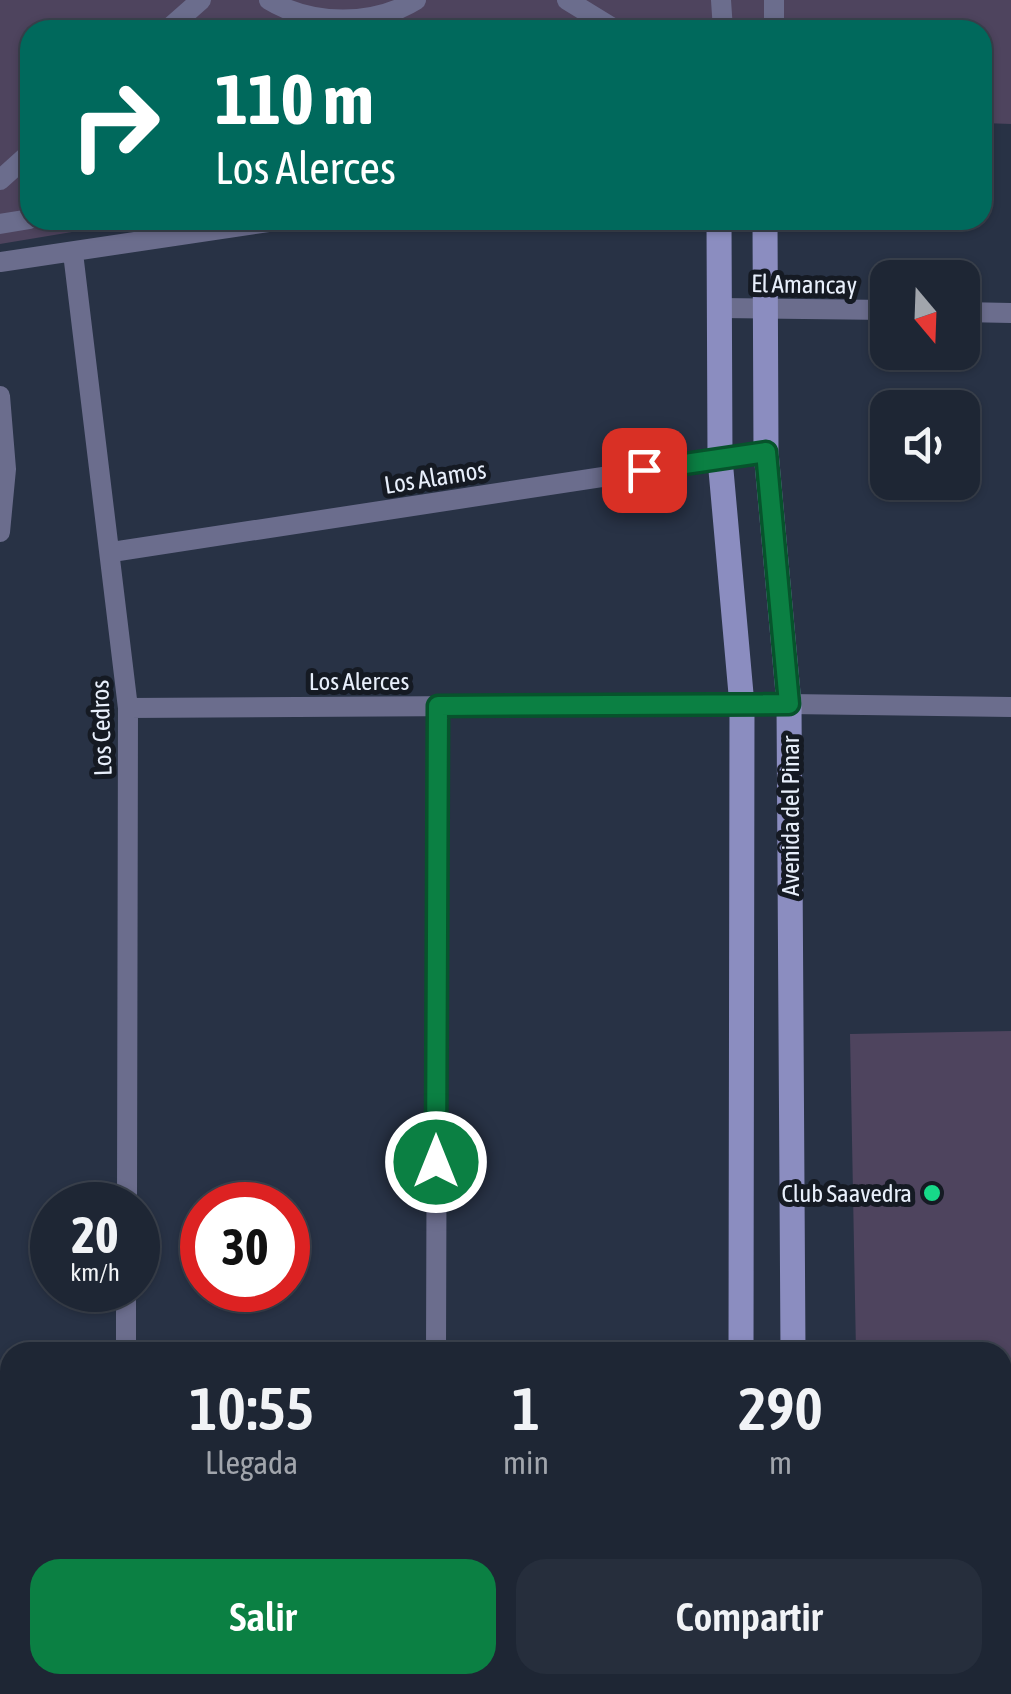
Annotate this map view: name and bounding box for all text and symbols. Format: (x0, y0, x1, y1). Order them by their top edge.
text: 110 m (215, 59, 374, 139)
icon: right (50, 60, 180, 190)
text: Los Alerces (215, 142, 396, 194)
north arrow (870, 260, 980, 370)
map controls (870, 260, 980, 500)
street label: El Amancay (751, 269, 857, 299)
button: sound (870, 390, 980, 500)
pin (602, 428, 687, 513)
icon: arrive (617, 443, 672, 498)
street label: Los Alamos (382, 455, 488, 499)
street label: Los Alerces (309, 667, 409, 695)
street label: Los Cedros (85, 679, 117, 776)
street label: Avenida del Pinar (776, 735, 804, 896)
position arrow (384, 1110, 488, 1214)
place label: Club Saavedra (781, 1179, 912, 1207)
speed limit sign: 30 (180, 1182, 310, 1312)
marker: Club Saavedra (921, 1182, 943, 1204)
text: 20 (71, 1206, 118, 1264)
text: km/h (70, 1258, 120, 1286)
text: 10:55 (189, 1374, 314, 1443)
text: 1 (512, 1374, 540, 1443)
text: 290 (738, 1374, 823, 1443)
text: Llegada (205, 1444, 298, 1481)
text: min (503, 1444, 549, 1481)
text: m (769, 1444, 792, 1481)
button: Salir (30, 1559, 496, 1674)
button: Compartir (516, 1559, 982, 1674)

